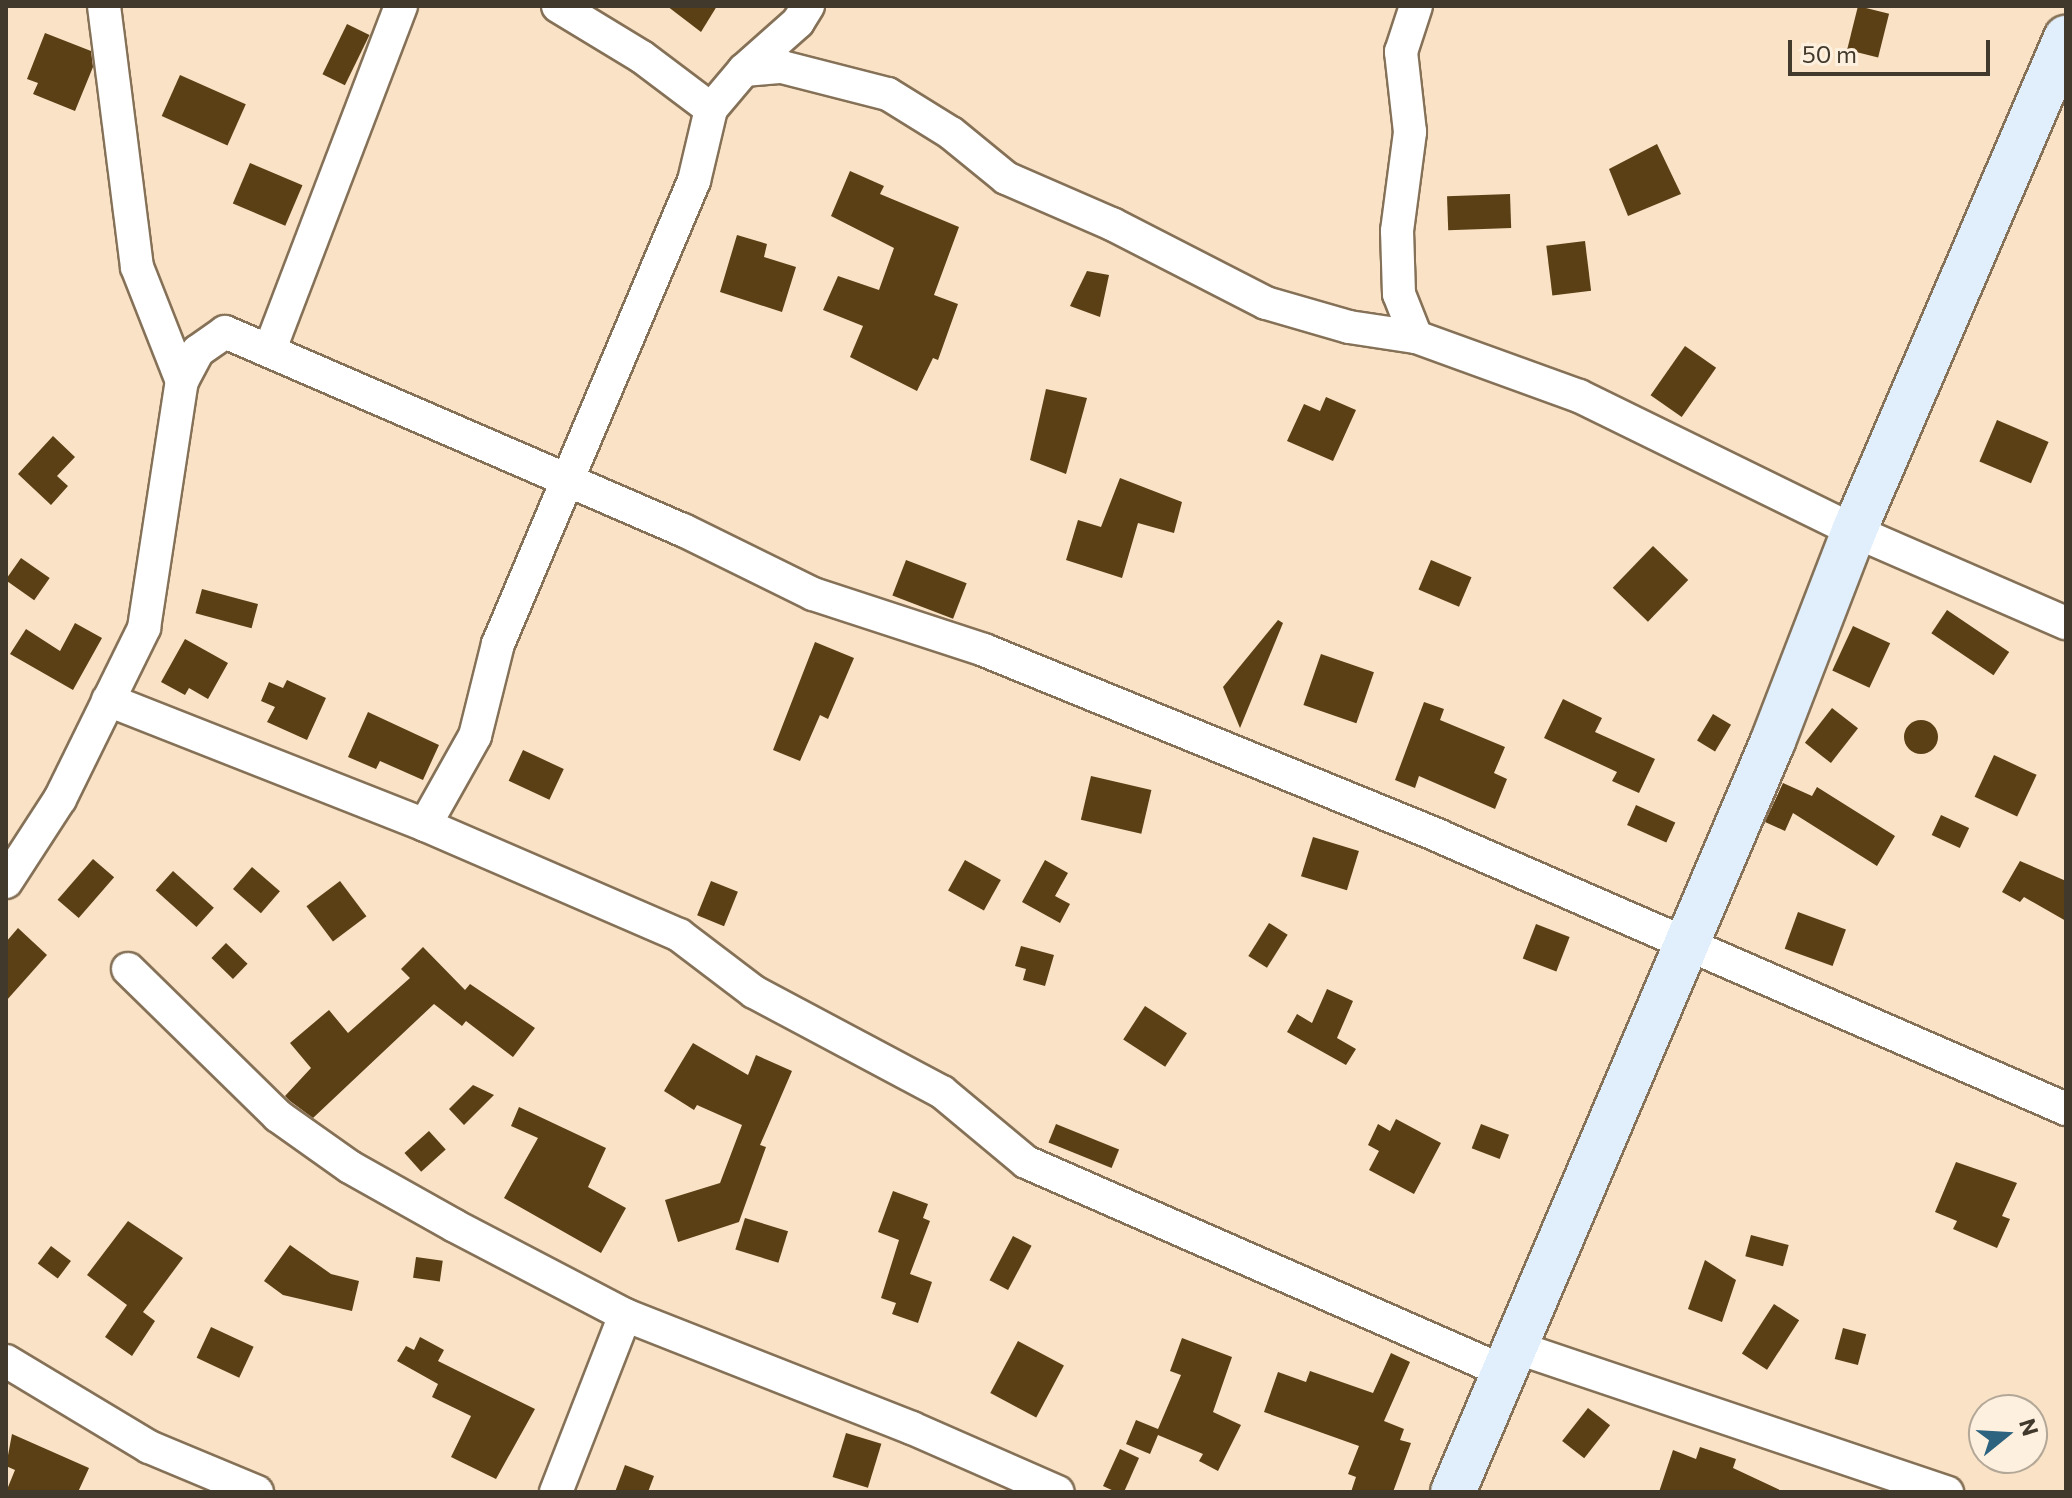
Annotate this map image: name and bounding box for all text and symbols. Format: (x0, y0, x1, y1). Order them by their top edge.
scale bar (1792, 24, 1994, 74)
text: 50 m (1802, 39, 1857, 68)
north arrow (1968, 1394, 2048, 1474)
text: N (2014, 1415, 2045, 1439)

